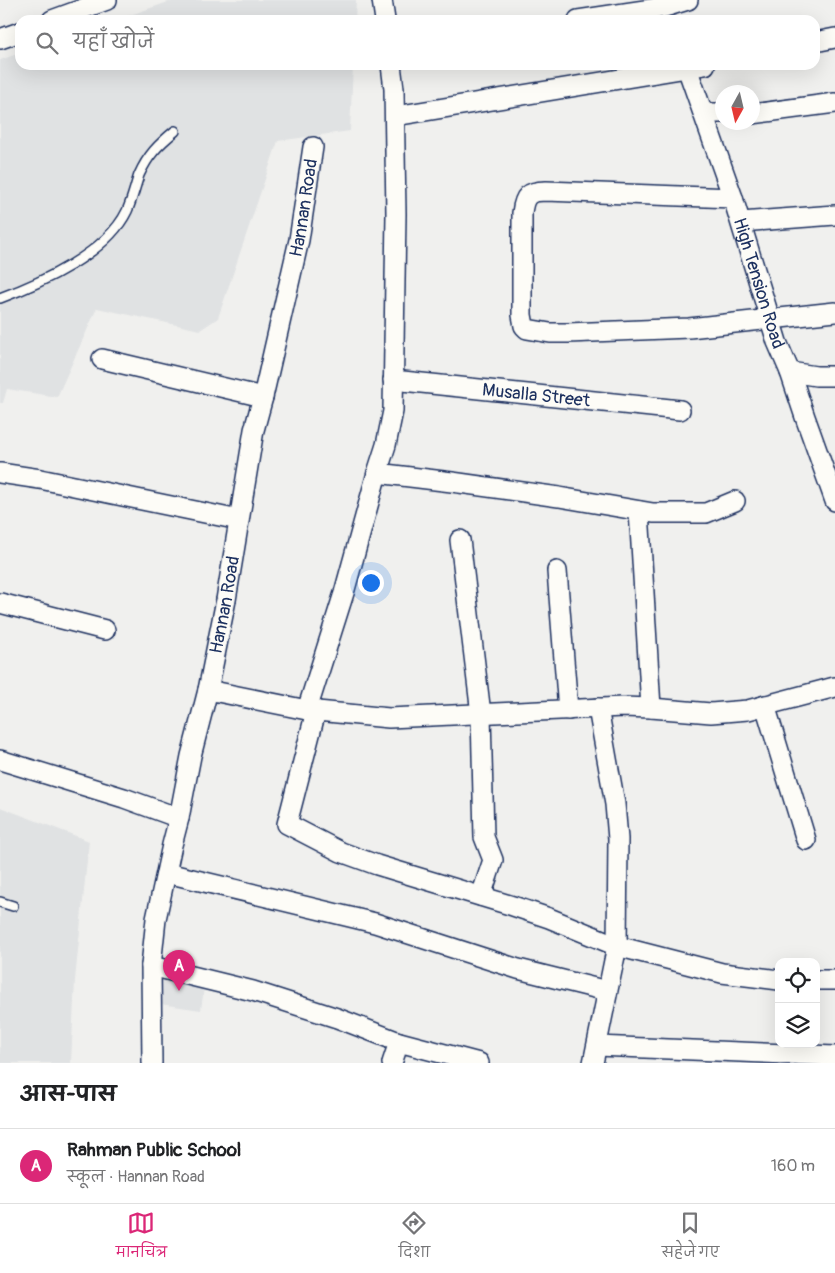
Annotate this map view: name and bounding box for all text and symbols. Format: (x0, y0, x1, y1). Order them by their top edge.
search box (15, 15, 820, 70)
icon: search (33, 29, 61, 57)
text: यहाँ खोजें (73, 30, 154, 54)
north arrow (715, 85, 760, 130)
street label: Hannan Road (284, 157, 323, 259)
street label: High Tension Road (728, 215, 790, 352)
street label: Musalla Street (481, 378, 592, 412)
street label: Hannan Road (204, 554, 245, 656)
your location (358, 570, 384, 596)
pin: A (163, 950, 195, 991)
map controls (775, 958, 820, 1048)
button: locate (775, 958, 820, 1003)
button: layers (775, 1003, 820, 1048)
text: आस-पास (20, 1081, 116, 1108)
text: Rahman Public School (67, 1138, 241, 1162)
text: A (31, 1156, 41, 1176)
text: 160 m (771, 1156, 815, 1176)
text: स्कूल · Hannan Road (67, 1167, 205, 1187)
tab: मानचित्र (116, 1209, 167, 1268)
tab: दिशा (398, 1209, 430, 1268)
tab: सहेजे गए (662, 1209, 719, 1268)

